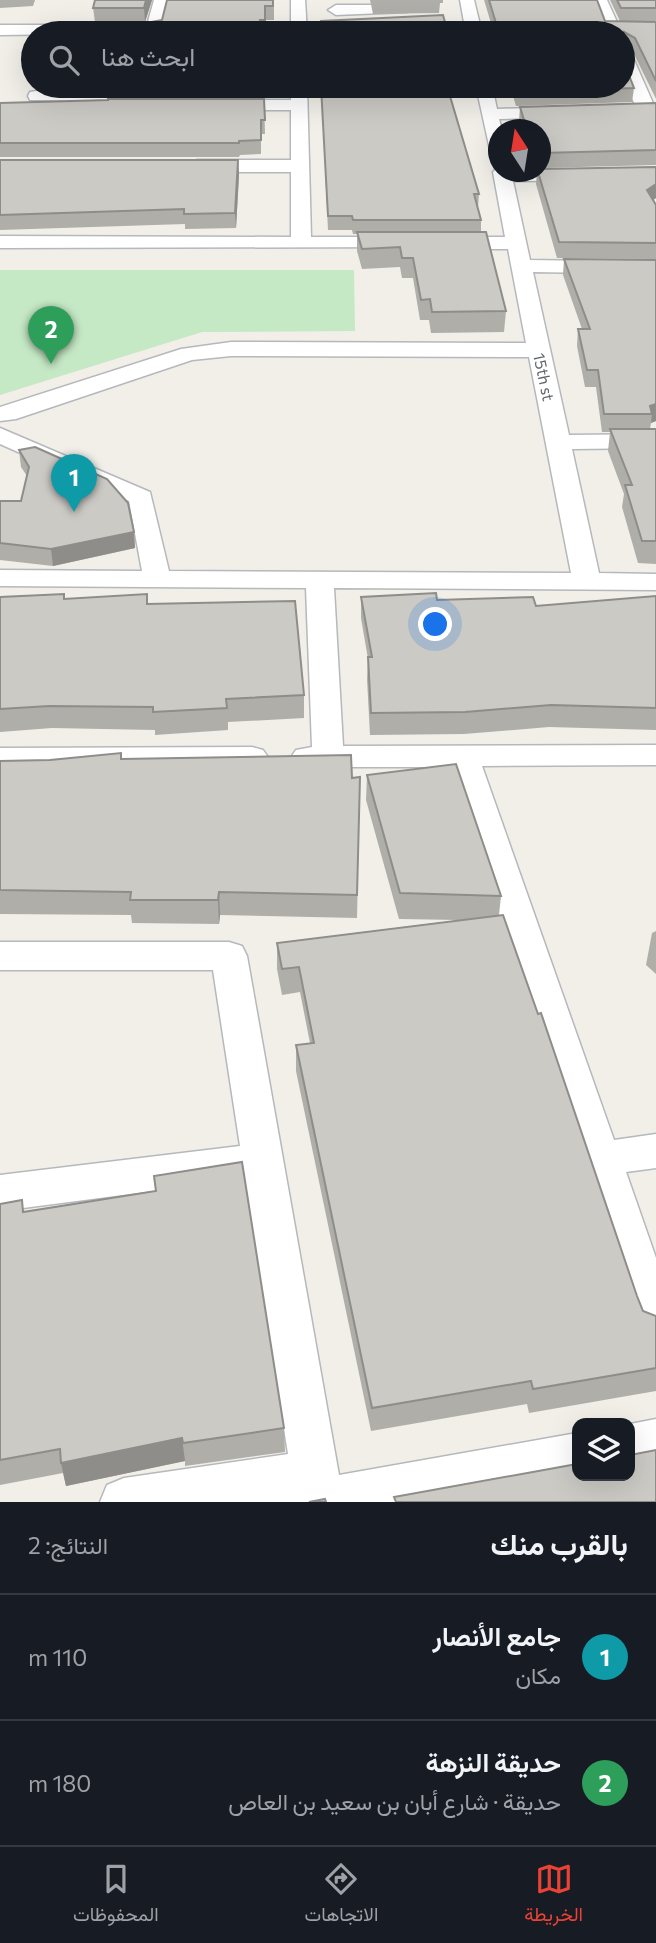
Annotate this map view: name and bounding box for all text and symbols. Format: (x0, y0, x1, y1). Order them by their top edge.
search box (21, 21, 635, 98)
text: ابحث هنا (101, 40, 195, 71)
icon: search (45, 41, 83, 79)
north arrow (488, 119, 551, 182)
pin: 2 (28, 306, 74, 364)
street label: 15th st (530, 351, 559, 403)
pin: 1 (51, 454, 97, 512)
your location (418, 607, 452, 641)
map controls (572, 1418, 635, 1481)
button: layers (572, 1418, 635, 1481)
text: بالقرب منك (491, 1524, 628, 1561)
text: النتائج: 2 (28, 1531, 108, 1559)
text: جامع الأنصار (433, 1620, 561, 1651)
text: 110 m (28, 1643, 87, 1671)
text: 1 (600, 1643, 610, 1671)
text: مكان (515, 1661, 561, 1689)
text: حديقة النزهة (425, 1746, 561, 1777)
text: 180 m (28, 1769, 91, 1797)
text: 2 (598, 1769, 612, 1797)
text: حديقة · شارع أبان بن سعيد بن العاص (228, 1787, 561, 1815)
tab: المحفوظات (73, 1860, 159, 1931)
tab: الاتجاهات (305, 1860, 378, 1931)
tab: الخريطة (524, 1860, 583, 1931)

